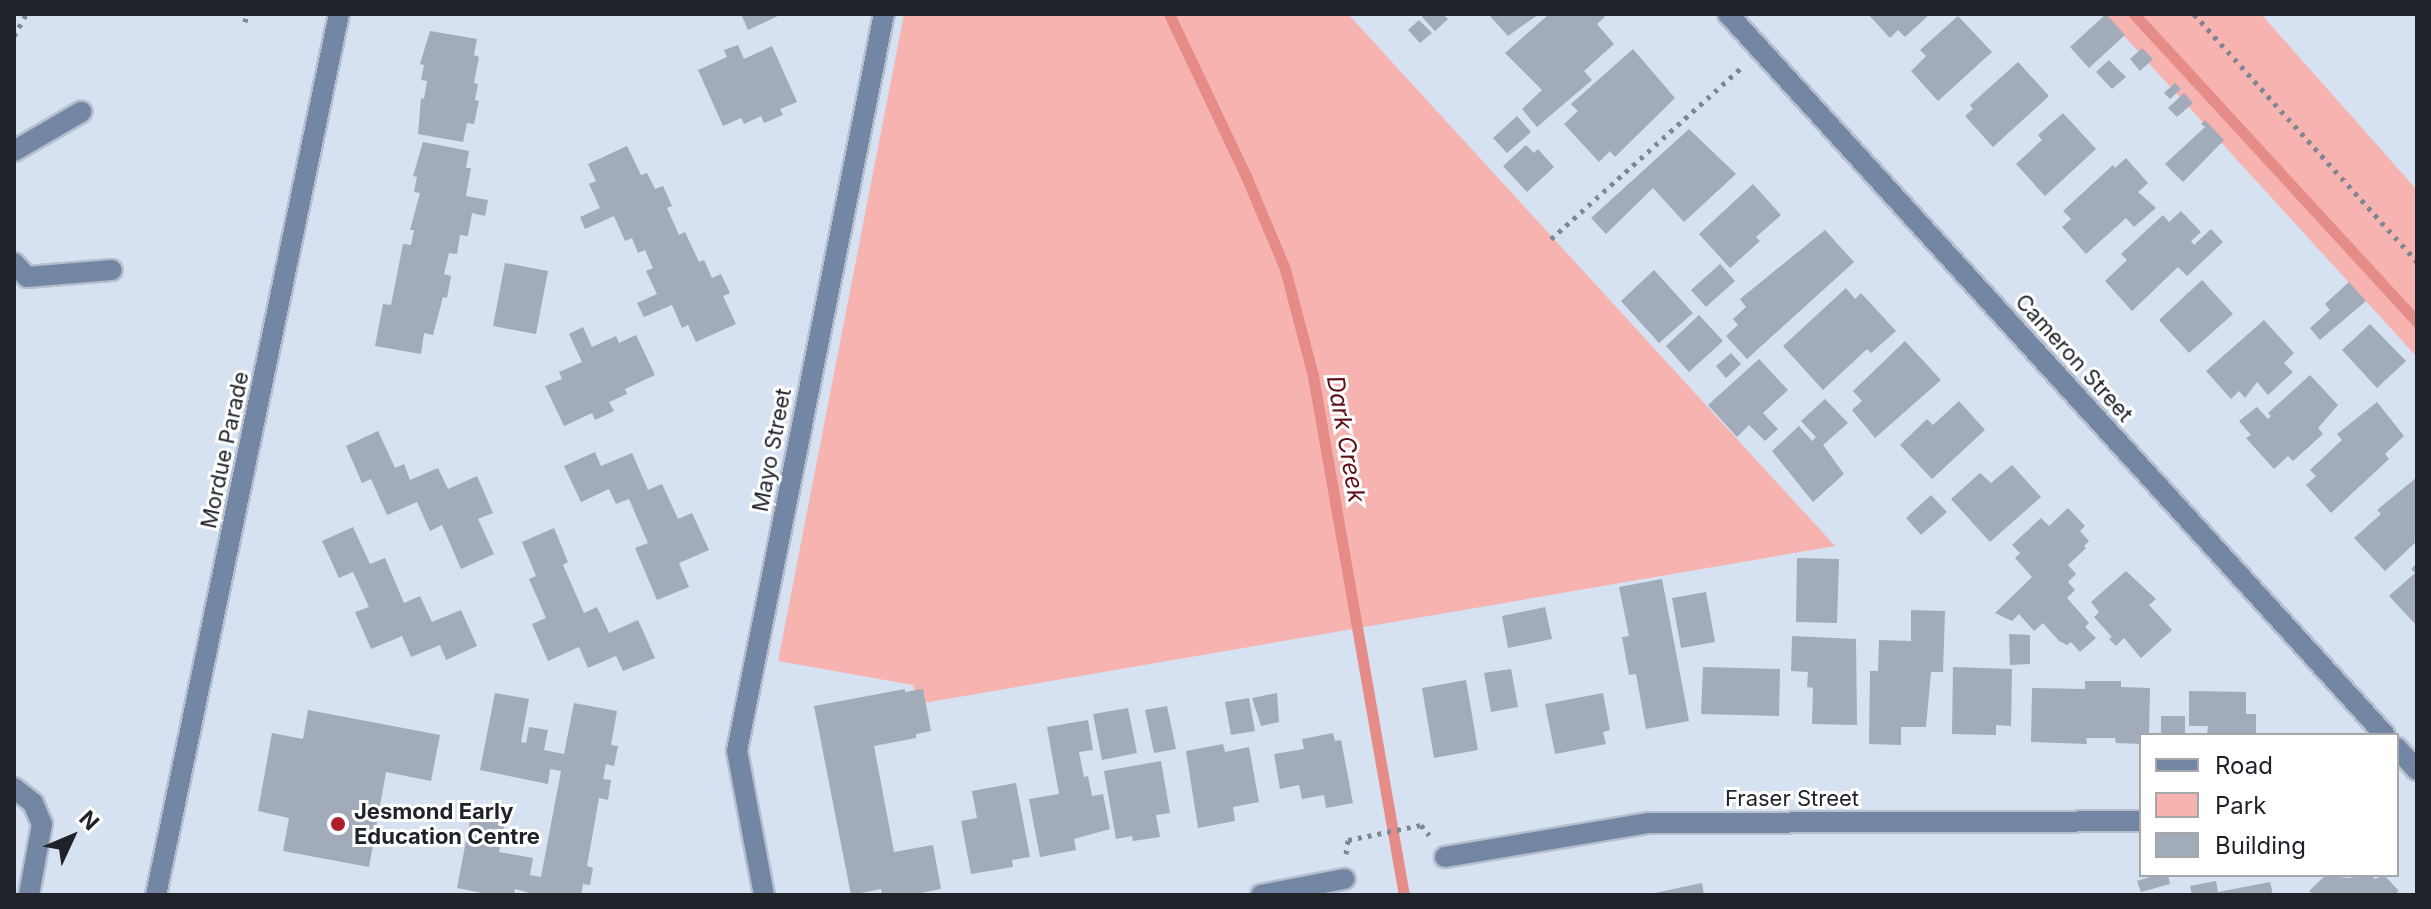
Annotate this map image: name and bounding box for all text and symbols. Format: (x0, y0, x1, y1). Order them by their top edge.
street label: Cameron Street (2010, 289, 2138, 427)
street label: Mordue Parade (195, 369, 255, 531)
water label: Dark Creek (1321, 373, 1371, 505)
street label: Mayo Street (747, 386, 797, 514)
legend (2139, 733, 2399, 877)
text: Road (2215, 751, 2273, 780)
street label: Fraser Street (1725, 786, 1859, 812)
text: Park (2215, 791, 2266, 820)
north arrow (32, 797, 112, 877)
place label: Jesmond Early Education Centre (354, 798, 540, 850)
text: N (74, 805, 104, 835)
marker: Jesmond Early Education Centre (329, 815, 347, 833)
text: Building (2215, 831, 2306, 860)

